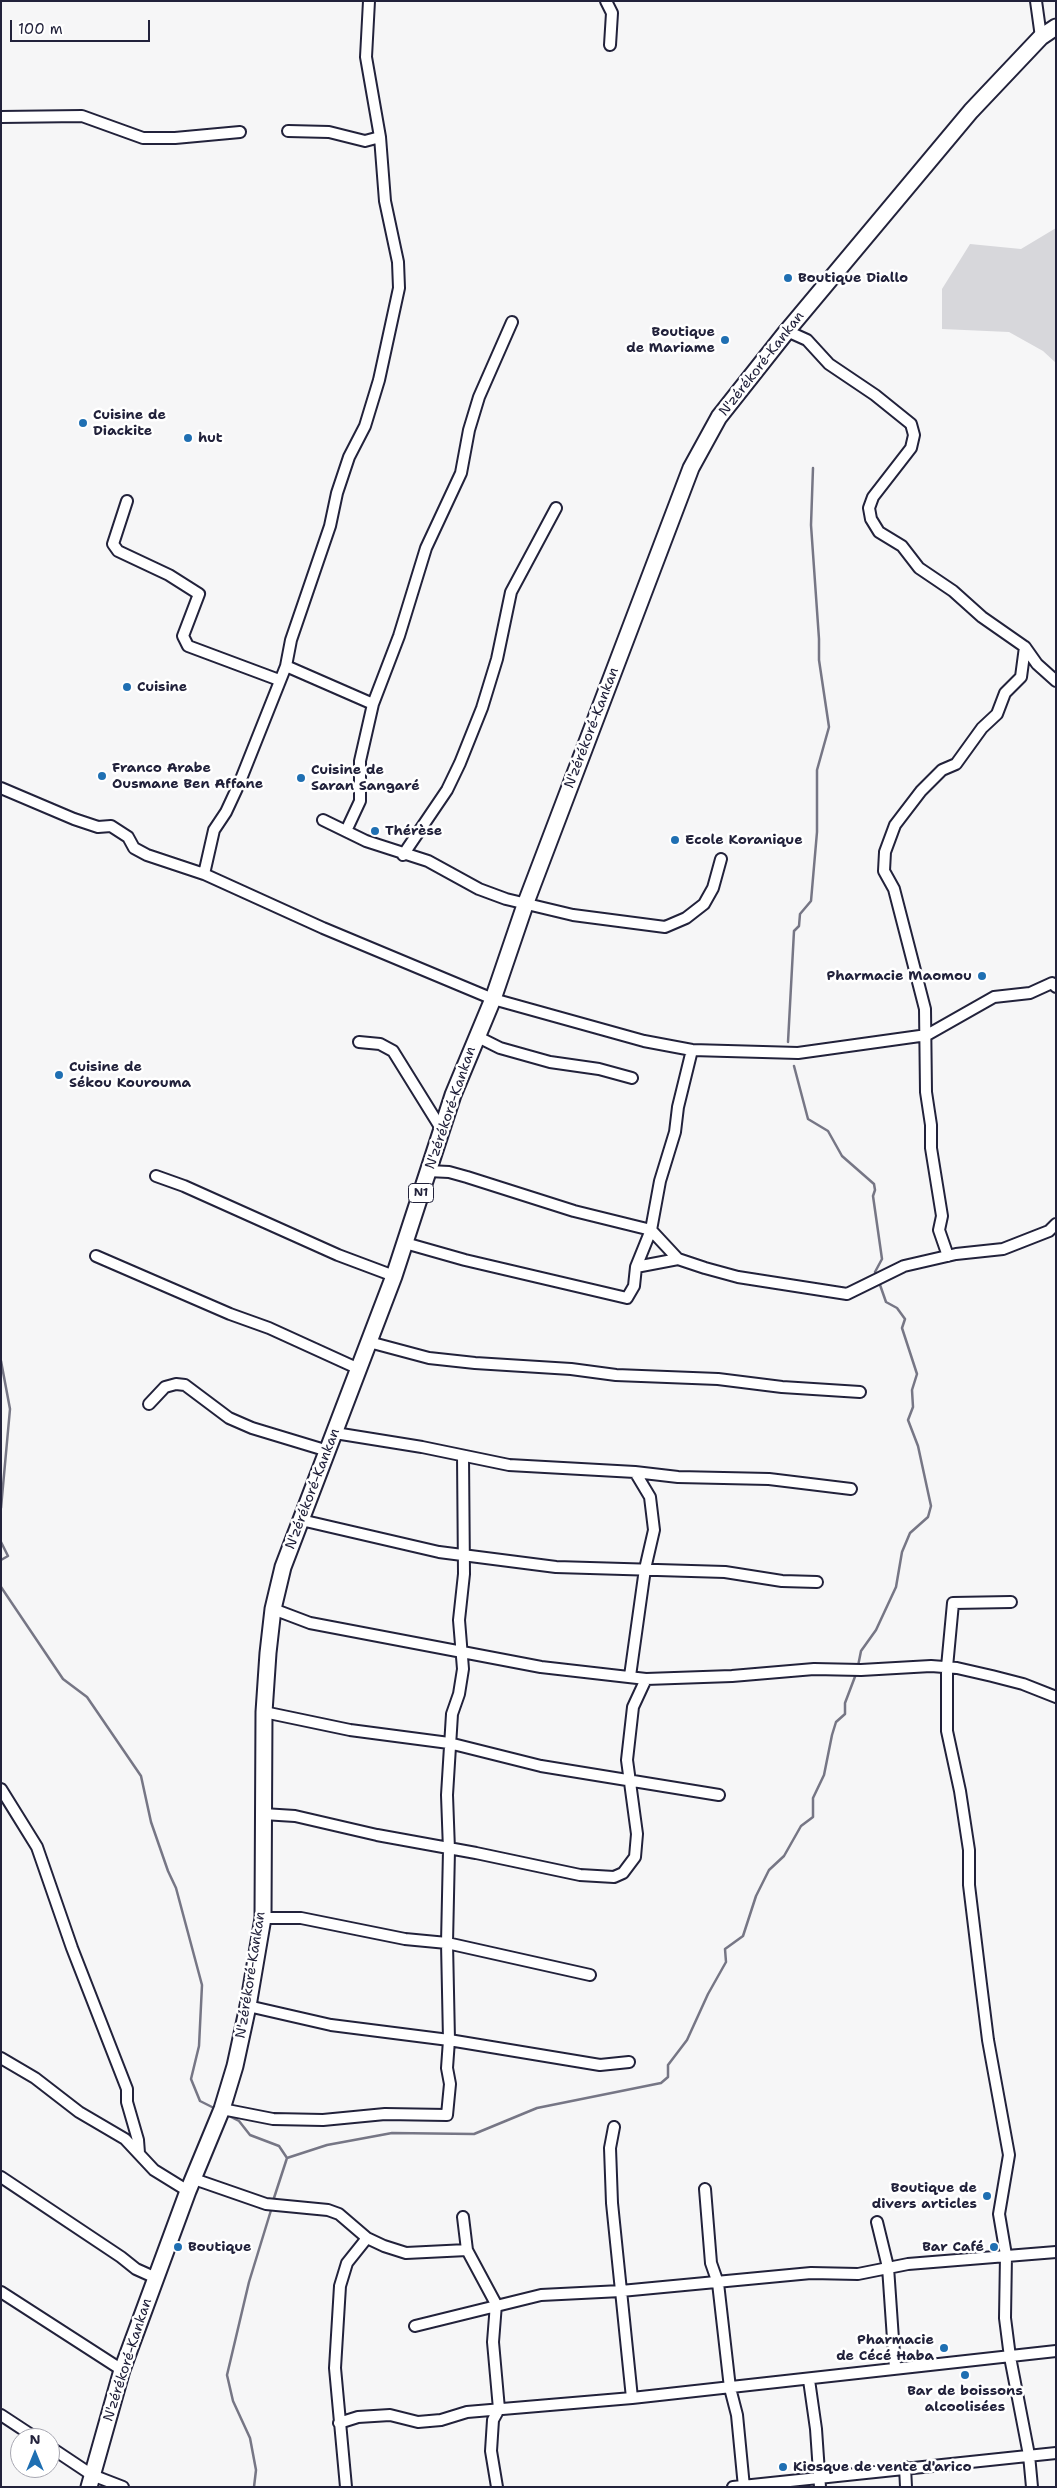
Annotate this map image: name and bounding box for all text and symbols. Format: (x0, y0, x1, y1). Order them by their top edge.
scale bar (12, 10, 152, 42)
text: 100 m (18, 19, 63, 39)
place label: Boutique Diallo (798, 270, 908, 286)
marker: Boutique Diallo (782, 272, 794, 284)
street label: N'zérékoré-Kankan (716, 308, 808, 420)
place label: Boutique de Mariame (626, 324, 715, 357)
marker: Boutique de Mariame (719, 334, 731, 346)
place label: Cuisine de Diackite (93, 407, 166, 440)
marker: Cuisine de Diackite (77, 417, 89, 429)
place label: hut (198, 430, 223, 446)
marker: hut (182, 432, 194, 444)
street label: N'zérékoré-Kankan (561, 665, 623, 791)
place label: Cuisine (137, 679, 187, 695)
marker: Cuisine (121, 681, 133, 693)
place label: Franco Arabe Ousmane Ben Affane (112, 760, 263, 792)
place label: Cuisine de Saran Sangaré (311, 762, 420, 794)
marker: Franco Arabe Ousmane Ben Affane (96, 770, 108, 782)
marker: Cuisine de Saran Sangaré (295, 772, 307, 784)
place label: Thérèse (385, 823, 442, 839)
marker: Thérèse (369, 825, 381, 837)
place label: Ecole Koranique (685, 832, 803, 848)
marker: Ecole Koranique (669, 834, 681, 846)
place label: Pharmacie Maomou (827, 968, 972, 984)
marker: Pharmacie Maomou (976, 970, 988, 982)
street label: N'zérékoré-Kankan (422, 1045, 480, 1171)
place label: Cuisine de Sékou Kourouma (69, 1059, 191, 1092)
marker: Cuisine de Sékou Kourouma (53, 1069, 65, 1081)
road number: N1 (408, 1184, 434, 1202)
street label: N'zérékoré-Kankan (282, 1426, 344, 1552)
street label: N'zérékoré-Kankan (233, 1910, 269, 2040)
place label: Boutique de divers articles (872, 2180, 977, 2212)
marker: Boutique de divers articles (981, 2190, 993, 2202)
place label: Boutique (188, 2239, 251, 2255)
place label: Bar Café (922, 2239, 984, 2255)
marker: Boutique (172, 2241, 184, 2253)
marker: Bar Café (988, 2241, 1000, 2253)
street label: N'zérékoré-Kankan (100, 2296, 156, 2424)
place label: Pharmacie de Cécé Haba (836, 2332, 934, 2364)
marker: Pharmacie de Cécé Haba (938, 2342, 950, 2354)
marker: Bar de boissons alcoolisées (959, 2369, 971, 2381)
place label: Bar de boissons alcoolisées (907, 2383, 1023, 2416)
north arrow (10, 2428, 60, 2478)
text: N (29, 2430, 41, 2448)
place label: Kiosque de vente d'arico (793, 2459, 972, 2475)
marker: Kiosque de vente d'arico (777, 2461, 789, 2473)

